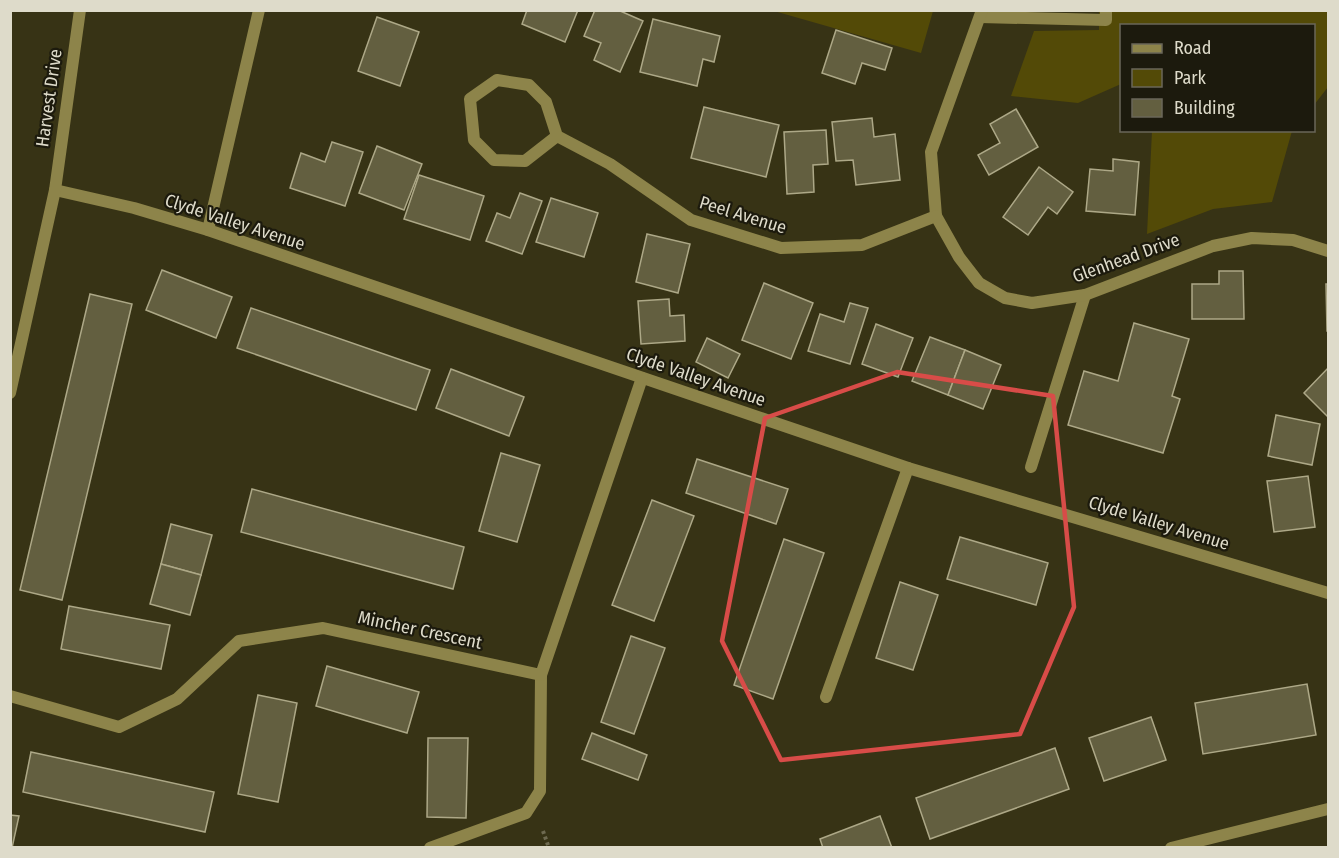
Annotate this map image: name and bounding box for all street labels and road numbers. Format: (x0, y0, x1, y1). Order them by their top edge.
street label: Harvest Drive (31, 47, 67, 148)
street label: Clyde Valley Avenue (162, 189, 308, 255)
street label: Peel Avenue (697, 191, 789, 239)
street label: Glenhead Drive (1069, 228, 1183, 288)
street label: Clyde Valley Avenue (623, 343, 769, 411)
street label: Clyde Valley Avenue (1086, 491, 1232, 555)
street label: Mincher Crescent (356, 606, 484, 654)

